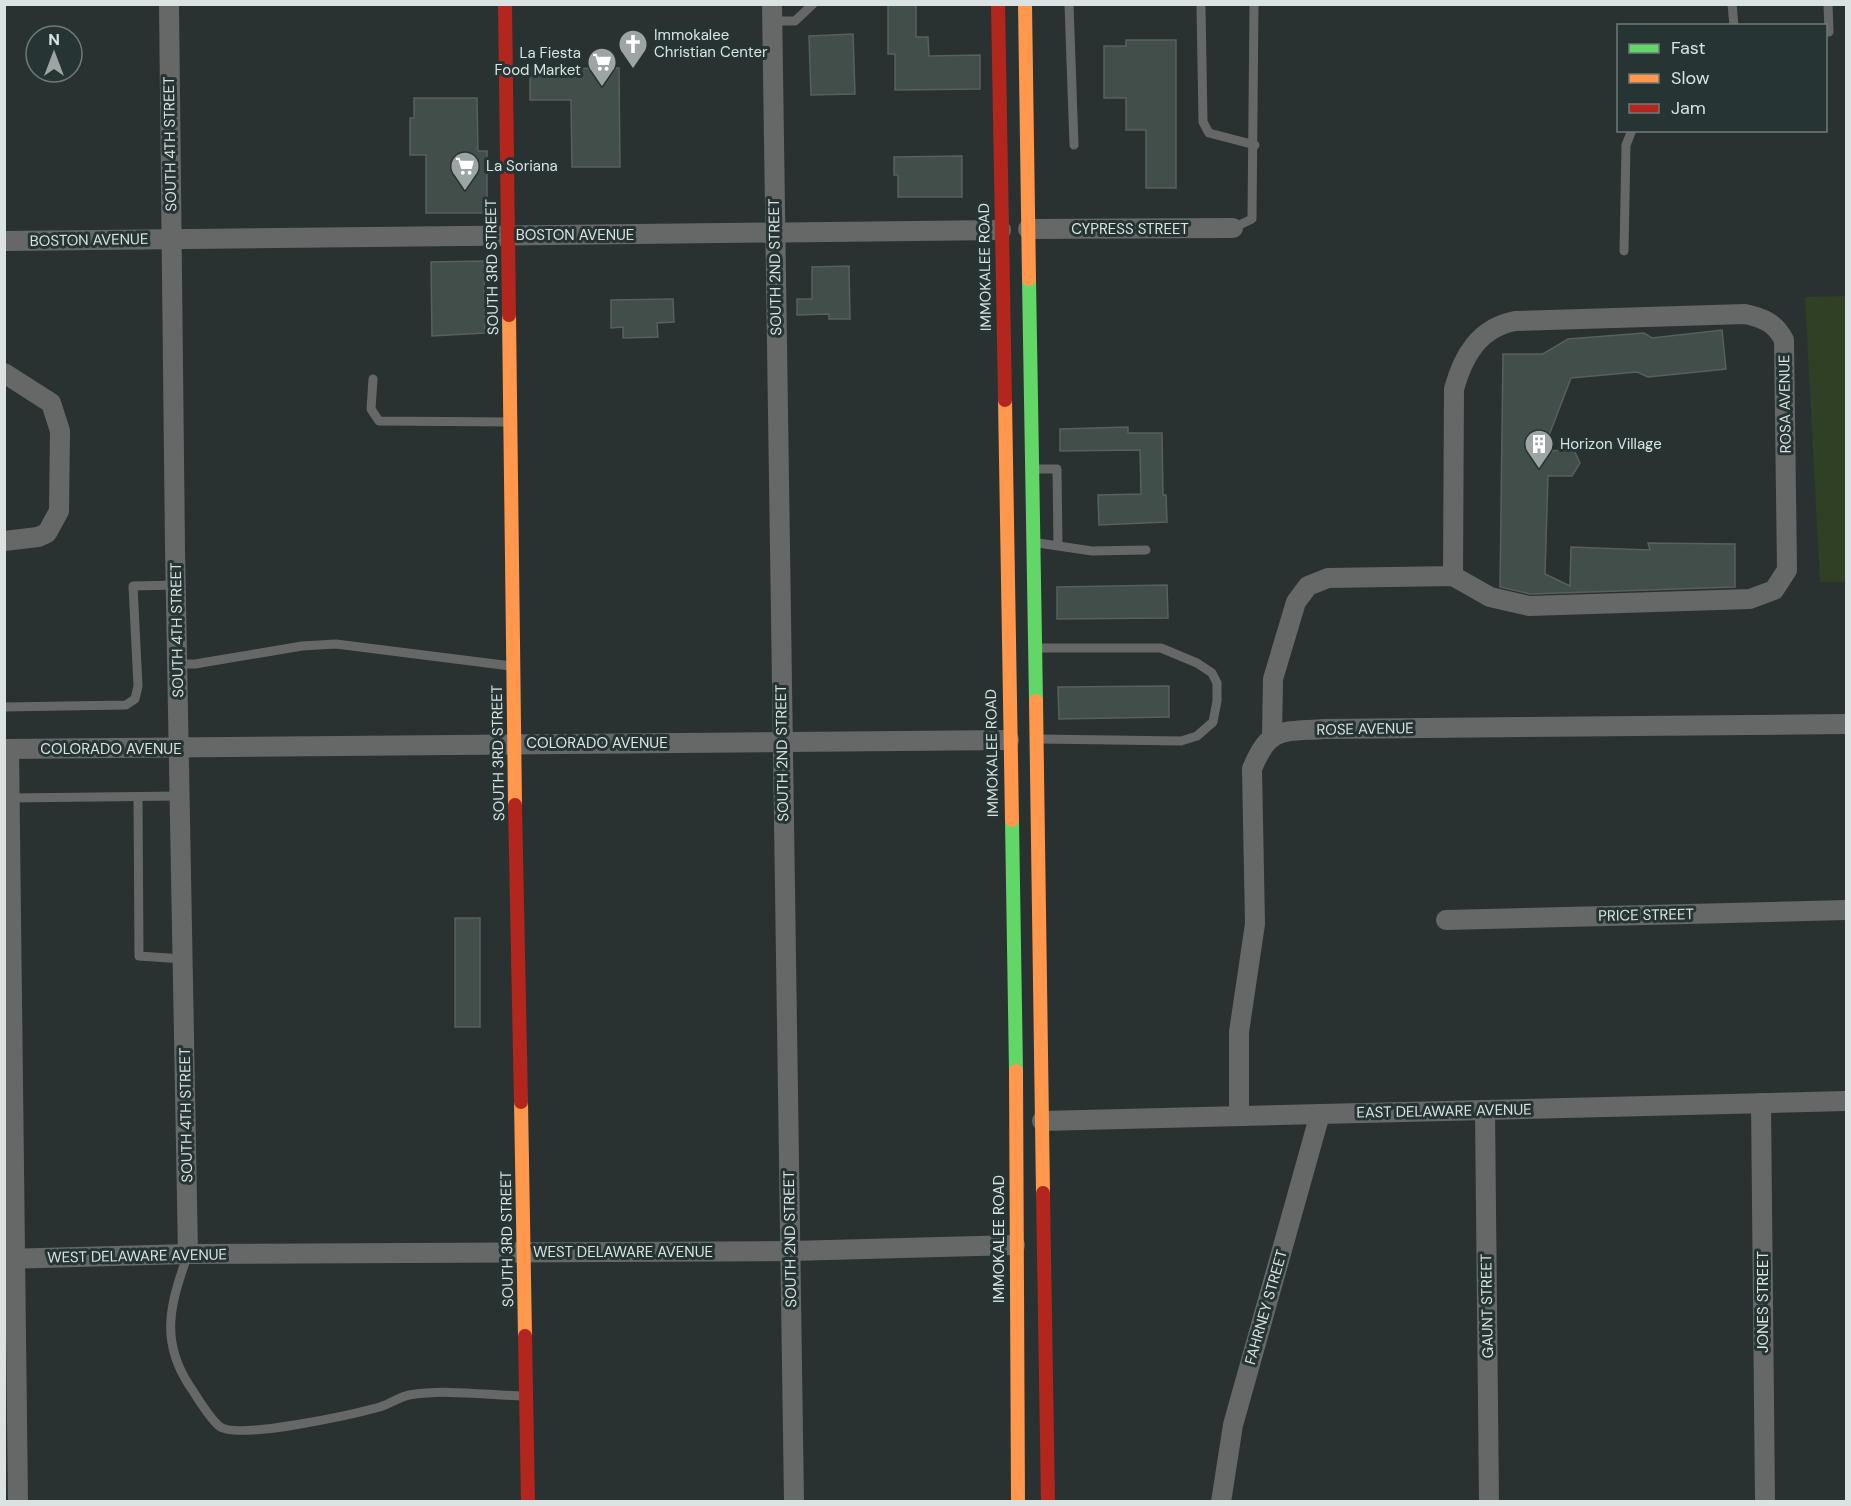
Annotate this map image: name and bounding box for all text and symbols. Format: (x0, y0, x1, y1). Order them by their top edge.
north arrow (24, 24, 84, 84)
legend (1617, 24, 1827, 132)
place label: Immokalee Christian Center (654, 25, 768, 62)
church icon: Immokalee Christian Center (617, 28, 649, 70)
text: N (48, 29, 60, 50)
text: Fast (1671, 36, 1706, 60)
place label: La Fiesta Food Market (495, 43, 581, 80)
supermarket icon: La Fiesta Food Market (586, 46, 618, 88)
text: Slow (1671, 66, 1710, 90)
street label: SOUTH 4TH STREET (159, 76, 181, 212)
text: Jam (1671, 96, 1706, 120)
supermarket icon: La Soriana (449, 150, 481, 192)
place label: La Soriana (486, 156, 558, 176)
street label: SOUTH 2ND STREET (764, 198, 786, 336)
street label: SOUTH 3RD STREET (481, 199, 503, 335)
street label: IMMOKALEE ROAD (974, 203, 996, 331)
street label: CYPRESS STREET (1071, 219, 1189, 239)
street label: BOSTON AVENUE (516, 225, 634, 245)
street label: BOSTON AVENUE (30, 229, 148, 251)
street label: ROSA AVENUE (1774, 354, 1796, 454)
building icon: Horizon Village (1523, 428, 1555, 470)
place label: Horizon Village (1560, 434, 1662, 454)
street label: SOUTH 4TH STREET (166, 562, 188, 698)
street label: SOUTH 2ND STREET (771, 684, 793, 822)
street label: SOUTH 3RD STREET (487, 685, 509, 821)
street label: IMMOKALEE ROAD (981, 689, 1003, 817)
street label: ROSE AVENUE (1316, 718, 1414, 740)
street label: COLORADO AVENUE (526, 733, 668, 753)
street label: COLORADO AVENUE (40, 739, 182, 759)
street label: PRICE STREET (1598, 904, 1694, 926)
street label: SOUTH 4TH STREET (175, 1047, 197, 1183)
street label: EAST DELAWARE AVENUE (1356, 1099, 1532, 1123)
street label: SOUTH 2ND STREET (779, 1170, 801, 1308)
street label: SOUTH 3RD STREET (496, 1171, 518, 1307)
street label: IMMOKALEE ROAD (989, 1175, 1009, 1303)
street label: WEST DELAWARE AVENUE (533, 1242, 713, 1262)
street label: WEST DELAWARE AVENUE (47, 1244, 227, 1268)
street label: FAHRNEY STREET (1240, 1247, 1292, 1367)
street label: JONES STREET (1753, 1251, 1773, 1353)
street label: GAUNT STREET (1476, 1254, 1498, 1358)

